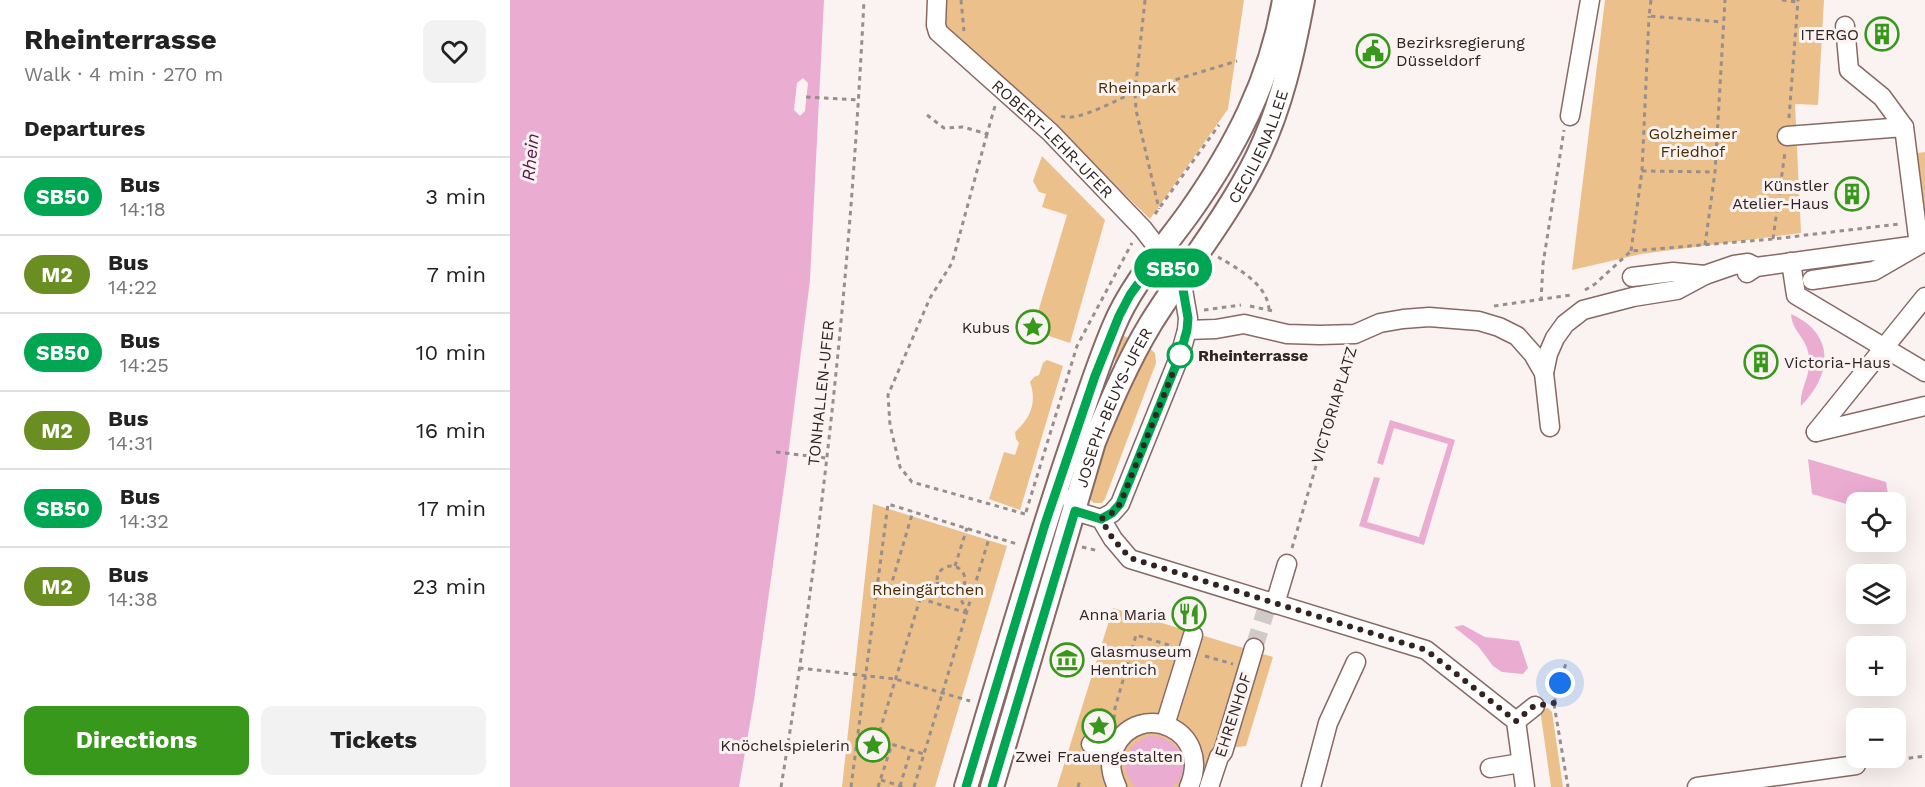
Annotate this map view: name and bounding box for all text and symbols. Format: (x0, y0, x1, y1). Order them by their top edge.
building icon: ITERGO (1864, 16, 1900, 52)
button: heart (423, 20, 486, 83)
text: Rheinterrasse (24, 23, 217, 56)
place label: ITERGO (1800, 25, 1859, 44)
public building icon: Bezirksregierung Düsseldorf (1355, 33, 1391, 69)
place label: Bezirksregierung Düsseldorf (1396, 33, 1525, 70)
text: Walk · 4 min · 270 m (24, 62, 223, 86)
street label: ROBERT-LEHR-UFER (988, 75, 1117, 202)
park label: Rheinpark (1098, 78, 1176, 97)
street label: CECILIENALLEE (1224, 87, 1292, 207)
text: Departures (24, 116, 145, 141)
park label: Golzheimer Friedhof (1648, 124, 1738, 161)
water label: Rhein (517, 132, 543, 182)
text: Bus (120, 172, 160, 197)
place label: Künstler Atelier-Haus (1732, 176, 1829, 213)
building icon: Künstler Atelier-Haus (1834, 176, 1870, 212)
text: SB50 (36, 184, 90, 209)
text: 3 min (425, 184, 486, 209)
text: 14:18 (120, 197, 166, 221)
line badge: SB50 (1131, 248, 1215, 288)
text: Bus (108, 250, 148, 275)
text: SB50 (1146, 256, 1200, 281)
text: M2 (41, 262, 73, 287)
text: 7 min (426, 262, 486, 287)
text: 14:22 (108, 275, 157, 299)
place icon: Kubus (1015, 309, 1051, 345)
place label: Kubus (962, 318, 1010, 337)
street label: TONHALLEN-UFER (804, 319, 838, 467)
street label: JOSEPH-BEUYS-UFER (1072, 324, 1156, 490)
text: Bus (120, 328, 160, 353)
text: SB50 (36, 340, 90, 365)
text: 10 min (416, 340, 486, 365)
marker: Rheinterrasse (1167, 342, 1193, 368)
street label: VICTORIAPLATZ (1307, 344, 1361, 466)
building icon: Victoria-Haus (1743, 344, 1779, 380)
place label: Rheinterrasse (1198, 346, 1308, 365)
text: 14:25 (120, 353, 169, 377)
place label: Victoria-Haus (1784, 353, 1891, 372)
text: Bus (108, 406, 148, 431)
text: M2 (41, 418, 73, 443)
text: 16 min (416, 418, 486, 443)
text: 14:31 (108, 431, 153, 455)
text: Bus (120, 484, 160, 509)
map controls (1846, 492, 1906, 768)
button: locate (1846, 492, 1906, 552)
text: SB50 (36, 496, 90, 521)
text: 17 min (418, 496, 486, 521)
text: 14:32 (120, 509, 169, 533)
text: Bus (108, 562, 148, 587)
button: layers (1846, 564, 1906, 624)
text: M2 (41, 574, 73, 599)
text: 23 min (412, 574, 486, 599)
park label: Rheingärtchen (872, 580, 984, 599)
text: 14:38 (108, 587, 158, 611)
restaurant icon: Anna Maria (1171, 596, 1207, 632)
place label: Anna Maria (1079, 605, 1166, 624)
button: + (1846, 636, 1906, 696)
museum icon: Glasmuseum Hentrich (1049, 642, 1085, 678)
place label: Glasmuseum Hentrich (1090, 642, 1192, 679)
your location (1545, 668, 1575, 698)
street label: EHRENHOF (1210, 670, 1256, 760)
button: Directions (24, 706, 249, 775)
button: Tickets (261, 706, 486, 775)
place icon: Zwei Frauengestalten (1081, 708, 1117, 744)
button: − (1846, 708, 1906, 768)
place icon: Knöchelspielerin (855, 727, 891, 763)
place label: Knöchelspielerin (720, 736, 850, 755)
place label: Zwei Frauengestalten (1015, 747, 1183, 766)

